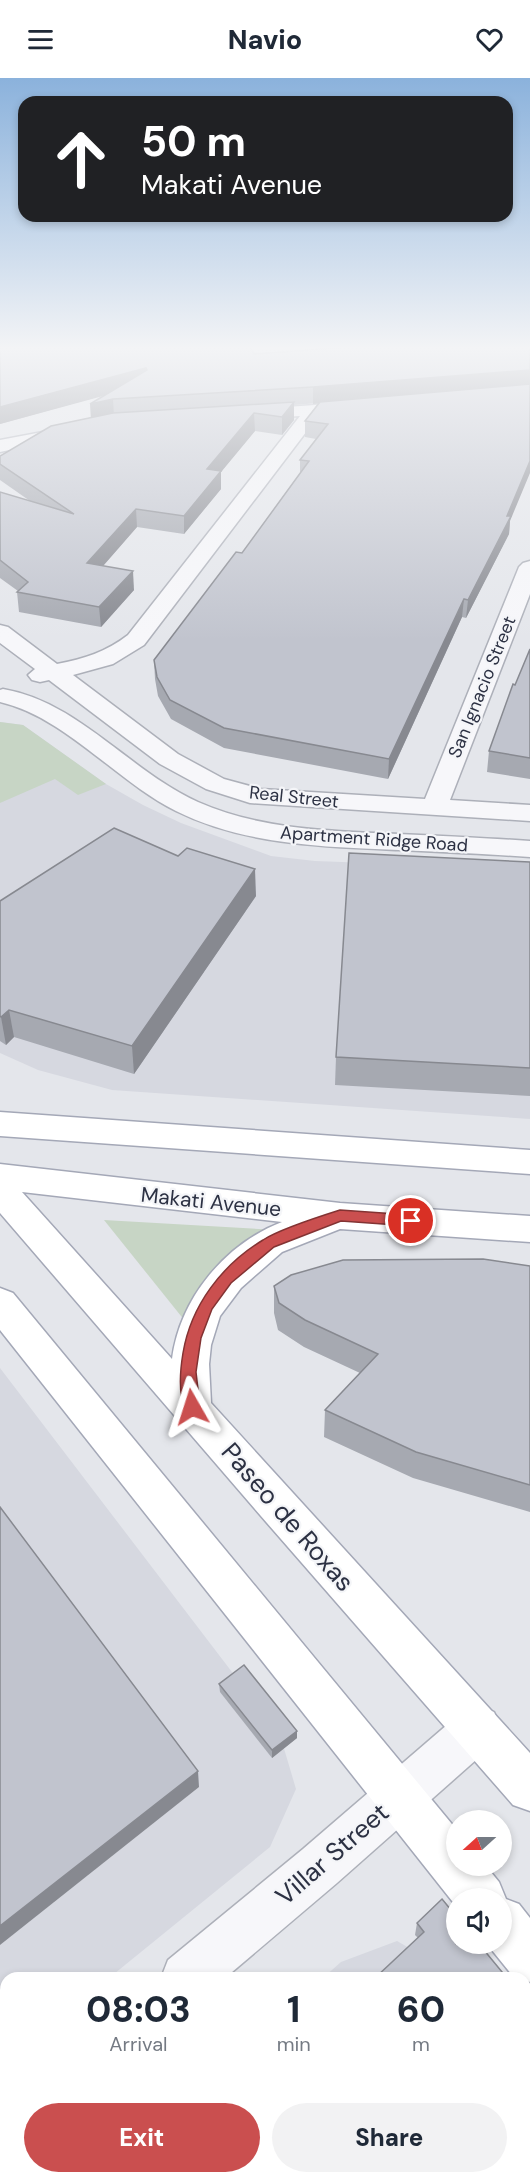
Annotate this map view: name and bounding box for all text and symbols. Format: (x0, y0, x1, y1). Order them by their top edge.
text: Navio (228, 22, 302, 57)
icon: menu (24, 23, 57, 56)
icon: heart (473, 23, 506, 56)
text: 50 m (141, 114, 246, 169)
icon: ahead (42, 120, 120, 198)
text: Makati Avenue (141, 167, 322, 202)
street label: San Ignacio Street (443, 613, 521, 761)
street label: Real Street (248, 780, 340, 814)
street label: Apartment Ridge Road (279, 820, 469, 858)
street label: Makati Avenue (139, 1181, 283, 1223)
pin (385, 1195, 436, 1246)
icon: arrive (394, 1204, 427, 1237)
position arrow (160, 1375, 224, 1439)
street label: Paseo de Roxas (214, 1436, 362, 1598)
street label: Villar Street (268, 1795, 396, 1913)
north arrow (446, 1810, 512, 1876)
map controls (446, 1810, 512, 1954)
button: sound (446, 1888, 512, 1954)
text: 08:03 (86, 1986, 191, 2033)
text: 1 (287, 1986, 300, 2033)
text: 60 (397, 1986, 445, 2033)
text: Arrival (109, 2031, 167, 2057)
text: min (277, 2031, 311, 2057)
text: m (412, 2031, 430, 2057)
button: Exit (24, 2103, 260, 2172)
button: Share (272, 2103, 507, 2172)

